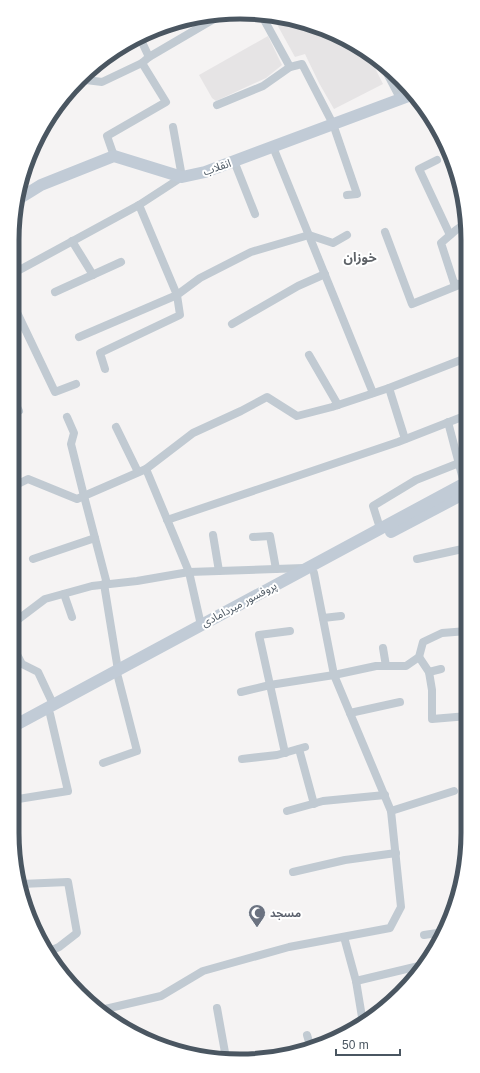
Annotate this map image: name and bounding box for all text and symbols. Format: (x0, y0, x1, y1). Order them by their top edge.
street label: انقلاب (202, 157, 233, 179)
district label: خوزان (343, 250, 377, 265)
street label: پروفسور میردامادی (199, 579, 280, 631)
mosque icon: مسجد (247, 903, 267, 928)
place label: مسجد (270, 907, 301, 920)
scale bar (336, 1031, 400, 1057)
text: 50 m (342, 1038, 369, 1052)

